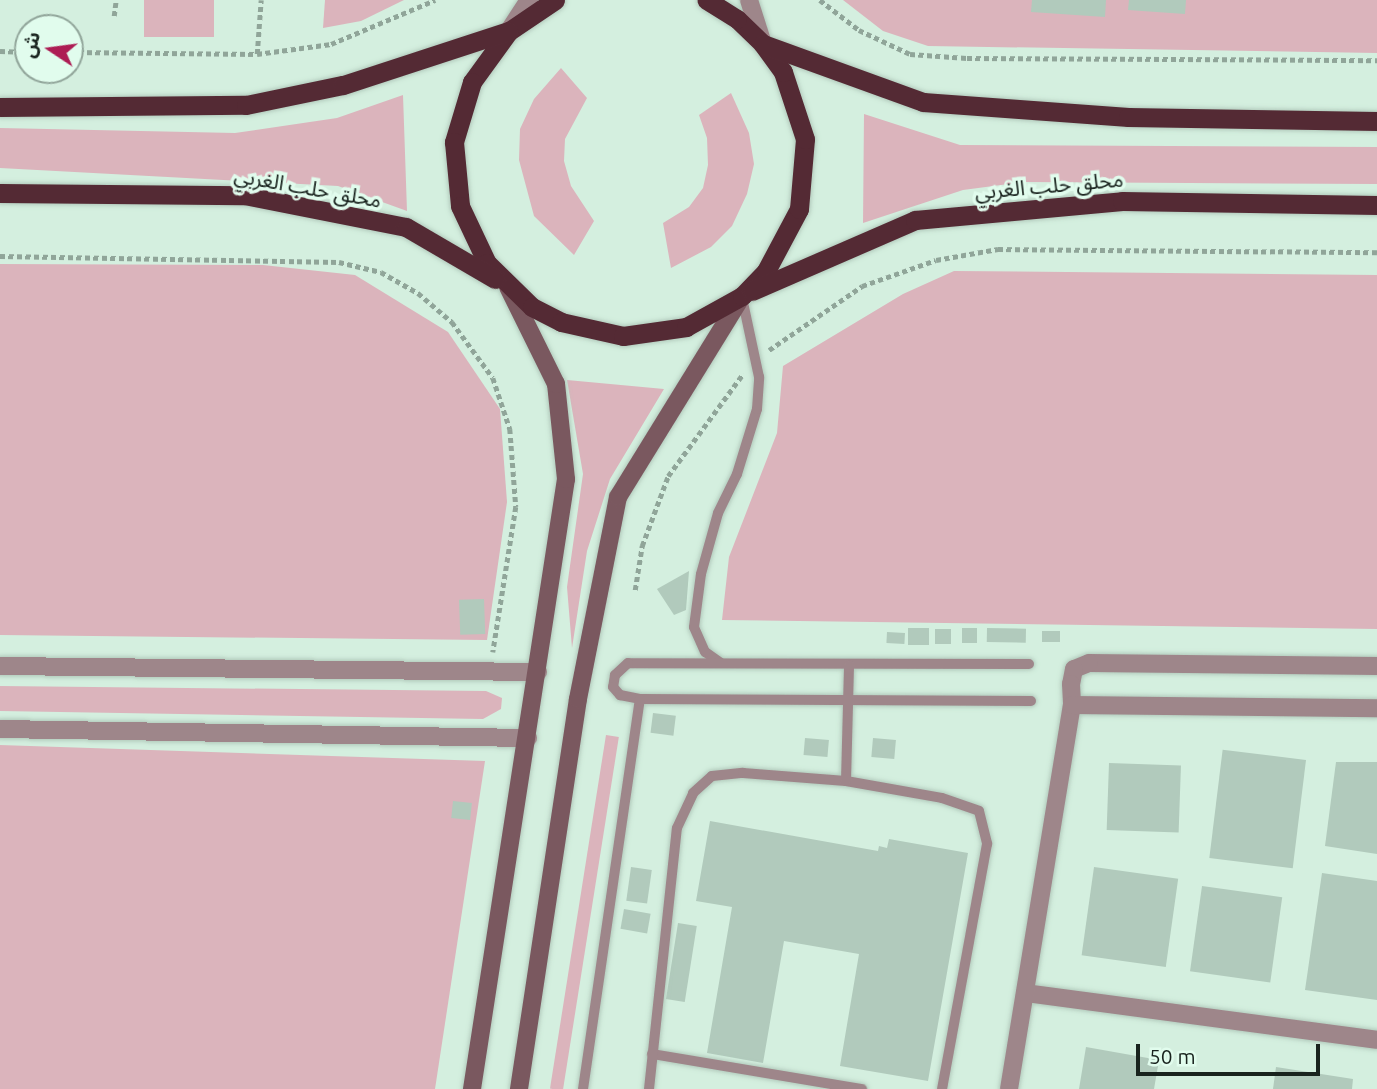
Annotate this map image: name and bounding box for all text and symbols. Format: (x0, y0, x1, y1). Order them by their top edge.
north arrow (14, 14, 84, 84)
text: ش (17, 30, 44, 60)
street label: محلق حلب الغربي (232, 162, 384, 212)
street label: محلق حلب الغربي (974, 166, 1124, 204)
scale bar (1139, 1030, 1323, 1074)
text: 50 m (1149, 1044, 1196, 1068)

